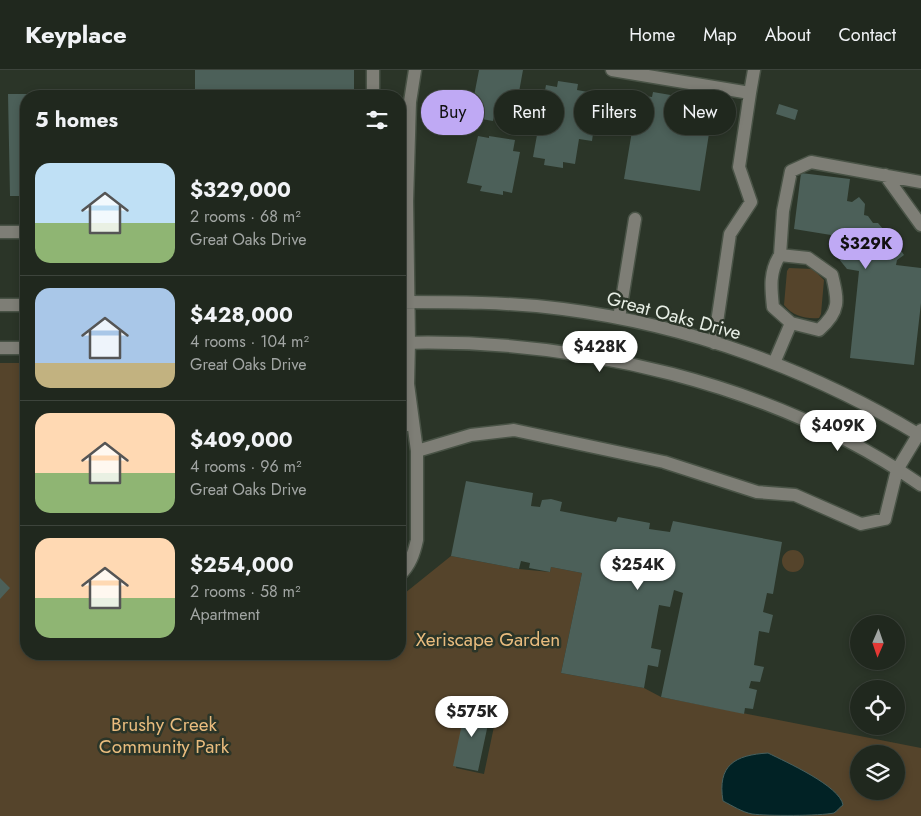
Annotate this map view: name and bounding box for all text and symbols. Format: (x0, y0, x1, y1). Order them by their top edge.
text: Keyplace (25, 17, 127, 52)
text: Home (629, 22, 675, 48)
text: Map (703, 22, 737, 48)
text: About (765, 22, 810, 48)
text: Contact (838, 22, 896, 48)
chip: Buy (421, 90, 484, 135)
chip: Rent (494, 90, 564, 135)
chip: Filters (574, 90, 654, 135)
chip: New (664, 90, 736, 135)
text: 5 homes (35, 105, 118, 135)
icon: filters (363, 106, 391, 134)
text: $329,000 (190, 175, 291, 205)
icon: home (75, 183, 135, 243)
text: 2 rooms · 68 m² (190, 205, 301, 228)
text: Great Oaks Drive (190, 228, 306, 251)
pin: $329K (831, 228, 901, 270)
text: $329K (840, 232, 892, 255)
street label: Great Oaks Drive (604, 285, 744, 346)
text: $428,000 (190, 300, 293, 330)
icon: home (75, 308, 135, 368)
text: 4 rooms · 104 m² (190, 330, 309, 353)
pin: $428K (565, 330, 635, 373)
text: $428K (574, 335, 626, 358)
text: Great Oaks Drive (190, 353, 306, 376)
pin: $409K (803, 410, 873, 452)
text: $409K (811, 414, 865, 437)
text: $409,000 (190, 425, 293, 455)
icon: home (75, 433, 135, 493)
text: 4 rooms · 96 m² (190, 455, 301, 478)
text: Great Oaks Drive (190, 478, 306, 501)
pin: $254K (603, 548, 673, 591)
text: $254,000 (190, 550, 294, 580)
text: $254K (611, 553, 665, 576)
icon: home (75, 558, 135, 618)
text: 2 rooms · 58 m² (190, 580, 301, 603)
text: Apartment (190, 603, 260, 626)
north arrow (850, 615, 905, 670)
map controls (850, 615, 905, 800)
park label: Xeriscape Garden (416, 626, 560, 653)
button: locate (850, 680, 905, 735)
pin: $575K (437, 696, 507, 738)
text: $575K (446, 700, 498, 723)
park label: Brushy Creek Community Park (99, 711, 230, 760)
button: layers (850, 745, 905, 800)

